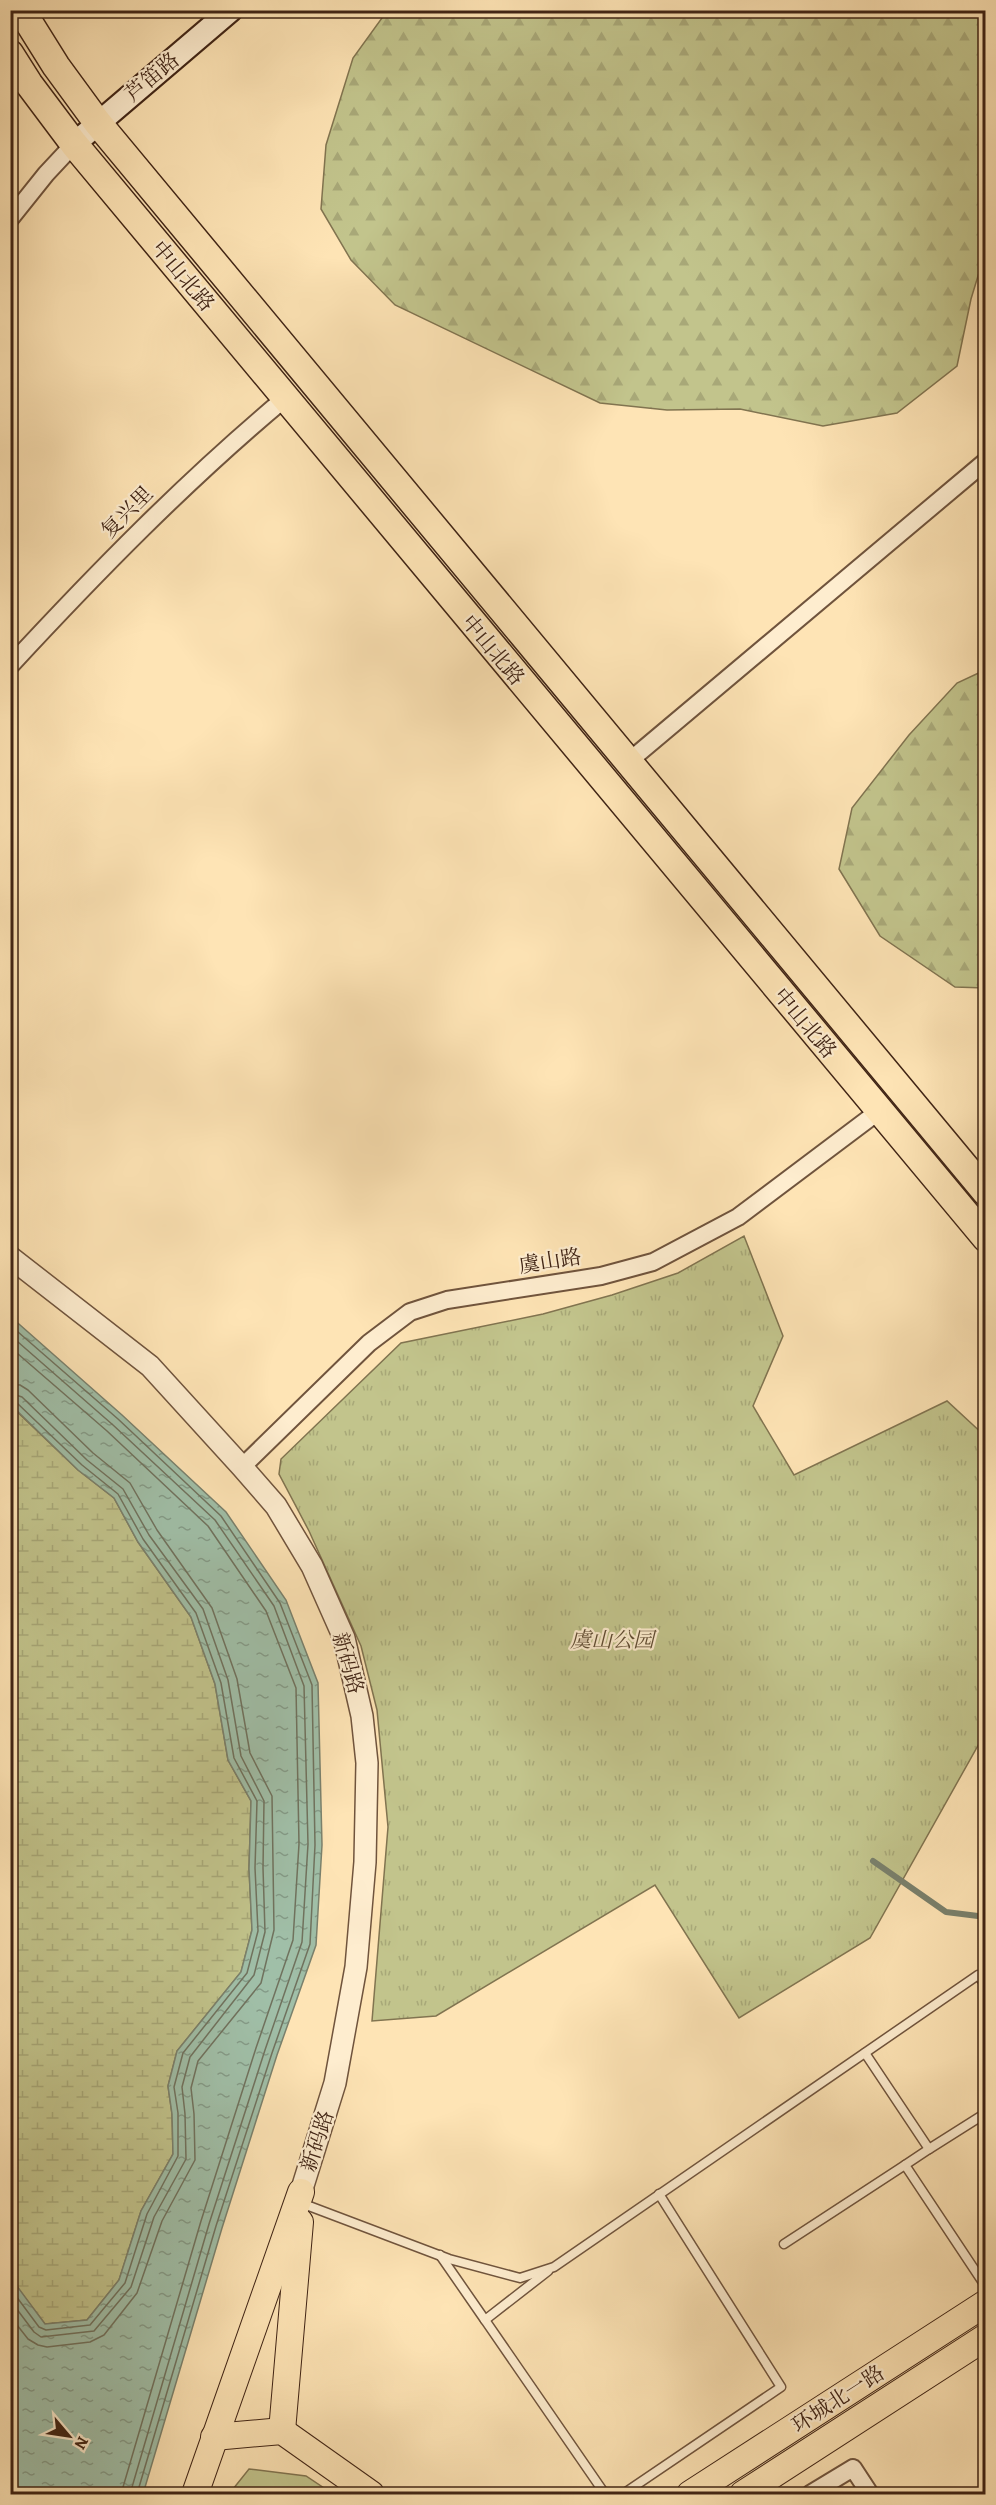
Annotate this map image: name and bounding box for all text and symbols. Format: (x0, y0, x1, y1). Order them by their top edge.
street label: 芦笛路 (119, 46, 185, 108)
street label: 中山北路 (145, 235, 221, 317)
street label: 复兴里 (95, 480, 159, 544)
street label: 中山北路 (455, 609, 531, 691)
street label: 中山北路 (767, 982, 843, 1064)
street label: 虞山路 (517, 1242, 583, 1280)
park label: 虞山公园 (570, 1626, 657, 1654)
street label: 新码路 (326, 1629, 370, 1697)
street label: 新码路 (294, 2107, 340, 2175)
street label: 环城北一路 (786, 2359, 890, 2439)
north arrow (39, 2406, 99, 2466)
text: N (69, 2432, 94, 2454)

